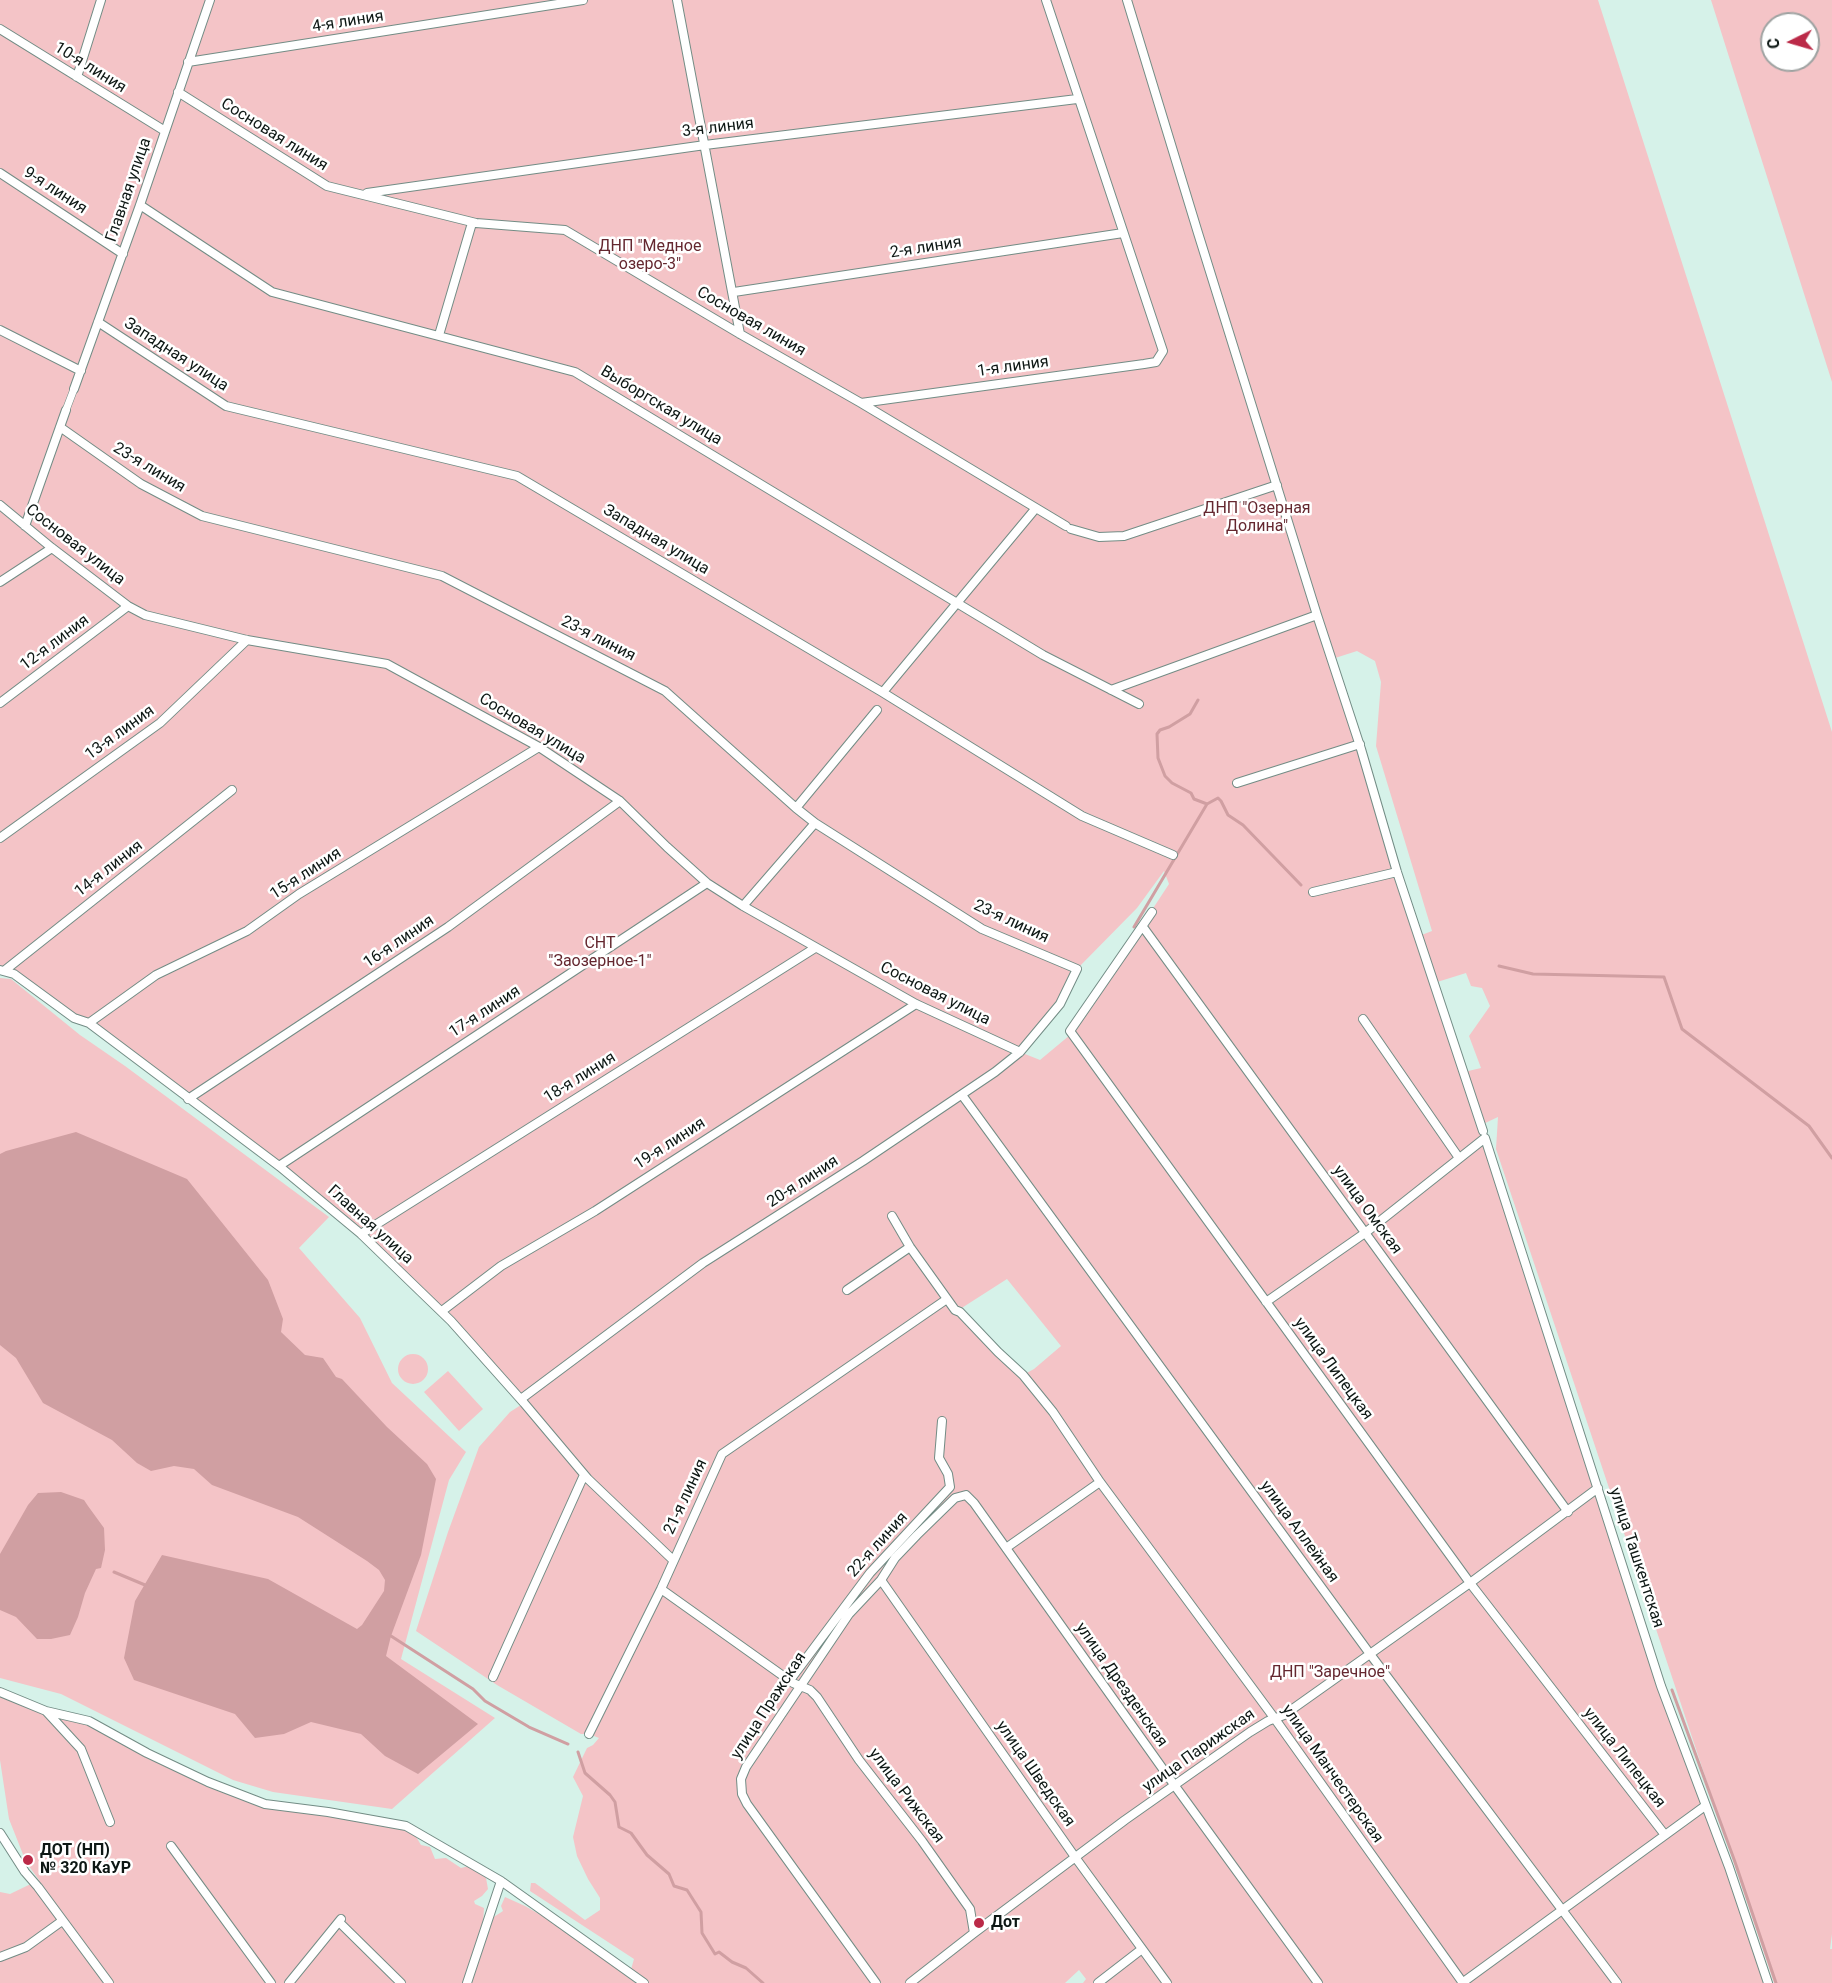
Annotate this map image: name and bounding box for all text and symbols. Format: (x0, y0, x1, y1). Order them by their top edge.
street label: 4-я линия (311, 7, 385, 37)
north arrow (1760, 12, 1820, 72)
text: С (1764, 37, 1783, 49)
street label: 10-я линия (51, 38, 129, 98)
street label: Сосновая линия (217, 94, 331, 176)
street label: 3-я линия (681, 114, 755, 142)
street label: Главная улица (102, 135, 156, 245)
street label: 9-я линия (20, 163, 90, 219)
street label: 2-я линия (889, 233, 963, 263)
park label: ДНП "Медное озеро-3" (599, 237, 701, 275)
street label: Сосновая линия (693, 283, 809, 361)
street label: Западная улица (120, 314, 232, 396)
street label: 1-я линия (976, 352, 1050, 382)
street label: Выборгская улица (597, 362, 725, 450)
street label: 23-я линия (109, 439, 189, 497)
park label: ДНП "Озерная Долина" (1203, 499, 1311, 537)
street label: Сосновая улица (21, 500, 129, 590)
street label: Западная улица (599, 501, 713, 579)
street label: 12-я линия (17, 611, 93, 675)
street label: 23-я линия (558, 612, 638, 666)
street label: Сосновая улица (475, 690, 589, 768)
street label: 13-я линия (82, 701, 158, 765)
street label: 14-я линия (71, 837, 147, 901)
street label: 15-я линия (267, 844, 345, 904)
street label: 23-я линия (970, 896, 1052, 948)
street label: 16-я линия (360, 911, 438, 973)
park label: СНТ "Заозерное-1" (548, 934, 652, 972)
street label: Сосновая улица (877, 958, 993, 1030)
street label: 17-я линия (446, 982, 524, 1042)
street label: 18-я линия (541, 1048, 619, 1108)
street label: 19-я линия (631, 1114, 709, 1174)
street label: 20-я линия (764, 1152, 842, 1212)
street label: улица Омская (1328, 1162, 1406, 1258)
street label: Главная улица (323, 1181, 417, 1269)
street label: улица Липецкая (1289, 1314, 1377, 1424)
street label: 21-я линия (660, 1456, 712, 1538)
street label: улица Аллейная (1256, 1477, 1342, 1587)
street label: улица Ташкентская (1604, 1486, 1668, 1630)
street label: 22-я линия (844, 1509, 912, 1581)
street label: улица Дрезденская (1071, 1619, 1171, 1751)
street label: улица Пражская (727, 1649, 811, 1763)
park label: ДНП "Заречное" (1270, 1663, 1390, 1683)
street label: улица Манчестерская (1277, 1701, 1387, 1847)
street label: улица Липецкая (1579, 1704, 1669, 1812)
street label: улица Парижская (1139, 1705, 1259, 1797)
street label: улица Шведская (991, 1717, 1079, 1831)
street label: улица Рижская (864, 1745, 948, 1847)
place label: ДОТ (НП) № 320 КаУР (40, 1841, 131, 1879)
marker: ДОТ (НП) № 320 КаУР (21, 1853, 35, 1867)
place label: Дот (991, 1913, 1020, 1933)
marker: Дот (972, 1916, 986, 1930)

